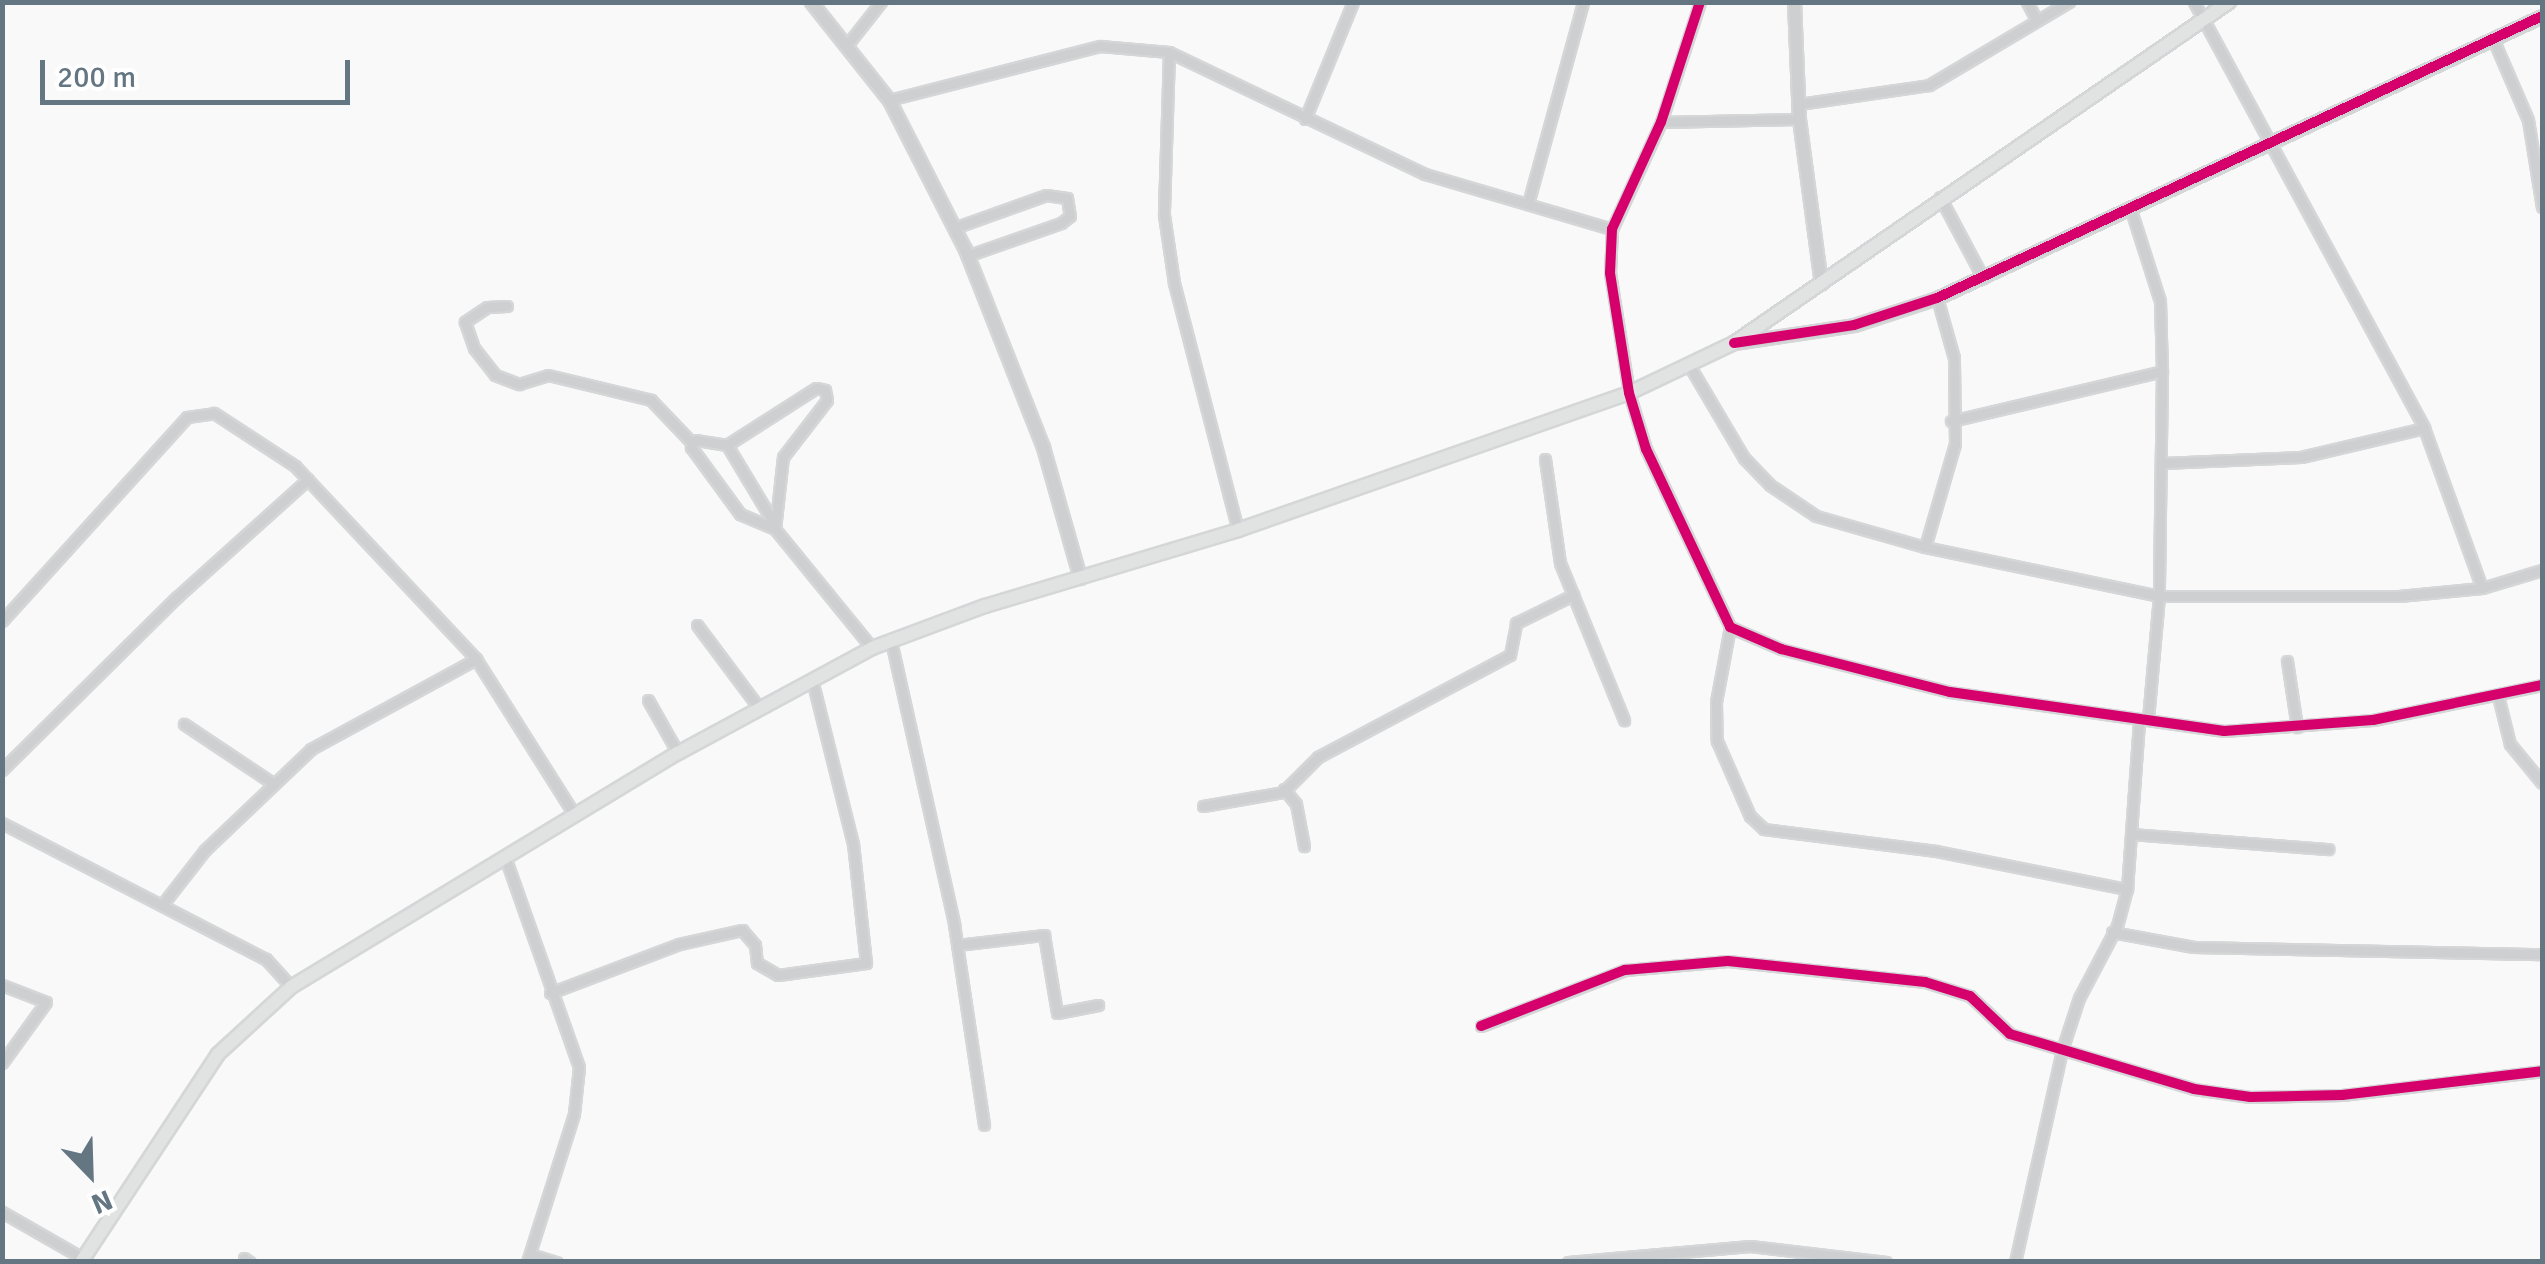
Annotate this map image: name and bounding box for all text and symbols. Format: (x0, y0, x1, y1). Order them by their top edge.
scale bar (45, 40, 355, 102)
text: 200 m (57, 59, 136, 96)
north arrow (40, 1124, 140, 1224)
text: N (86, 1182, 117, 1221)

